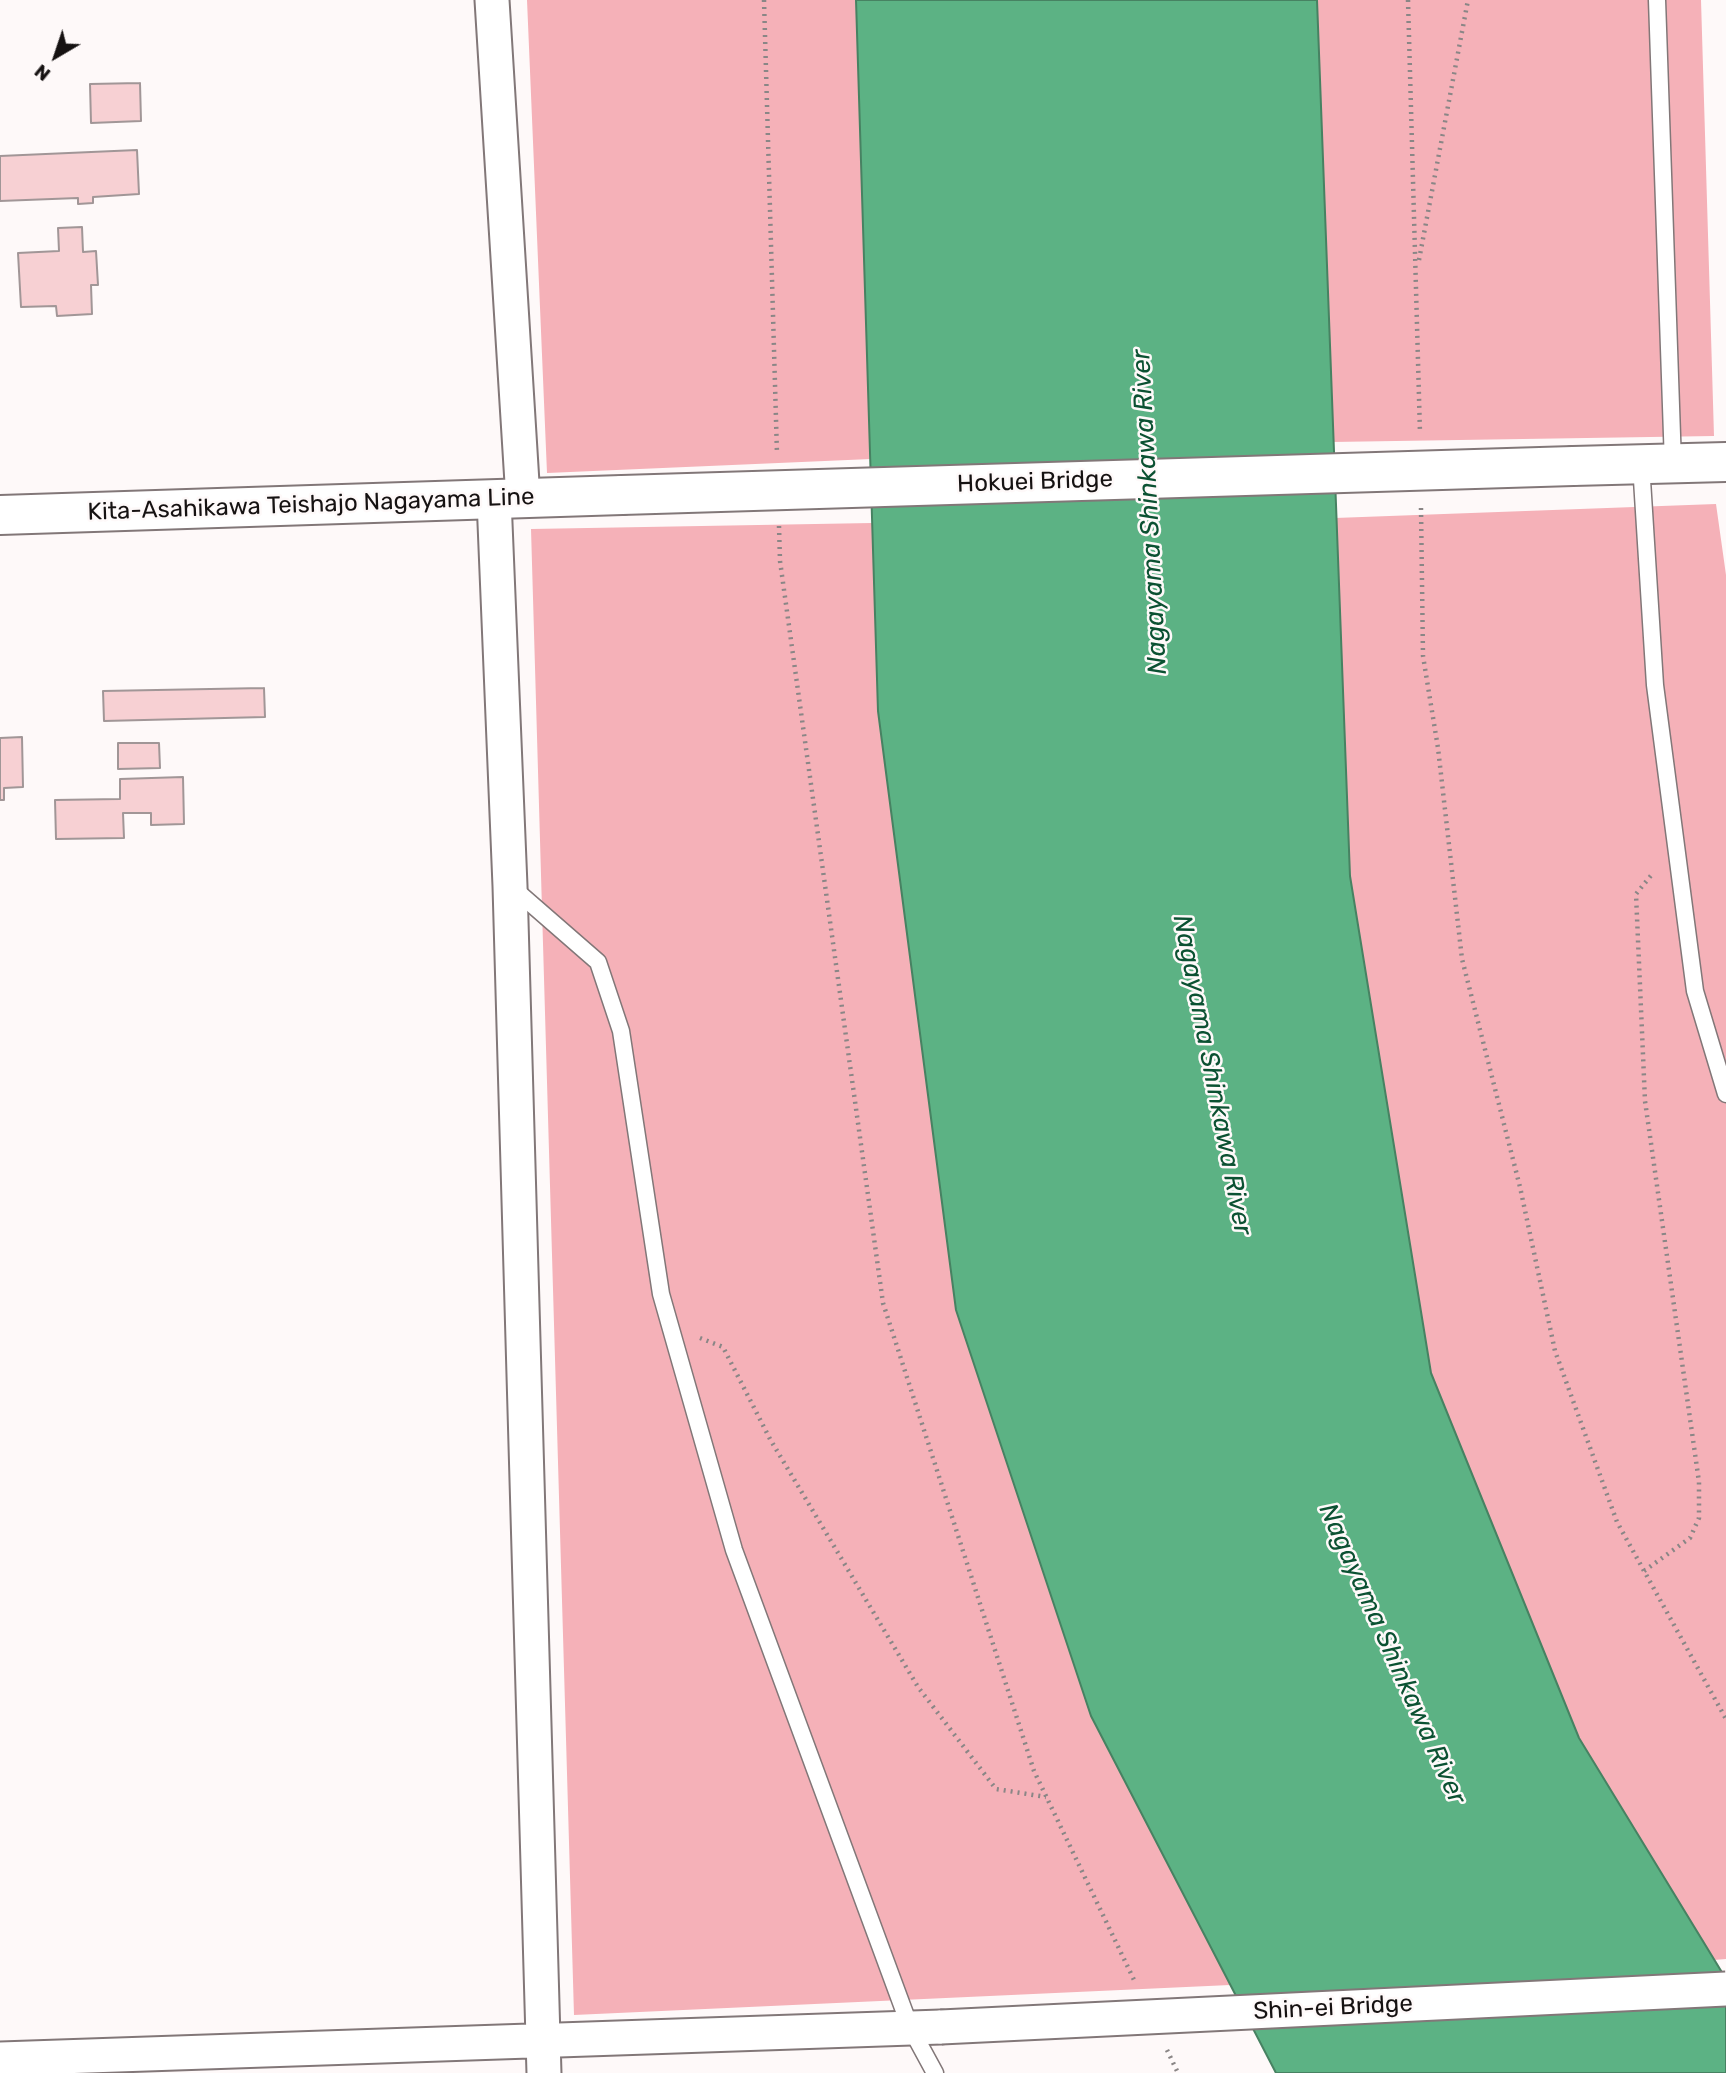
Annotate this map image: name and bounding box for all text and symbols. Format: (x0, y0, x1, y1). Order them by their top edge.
north arrow (21, 21, 91, 91)
text: N (30, 59, 55, 86)
water label: Nagayama Shinkawa River (1126, 349, 1174, 675)
street label: Hokuei Bridge (957, 465, 1113, 499)
street label: Kita-Asahikawa Teishajo Nagayama Line (87, 483, 535, 527)
water label: Nagayama Shinkawa River (1166, 912, 1258, 1238)
water label: Nagayama Shinkawa River (1312, 1499, 1472, 1809)
street label: Shin-ei Bridge (1253, 1989, 1413, 2027)

